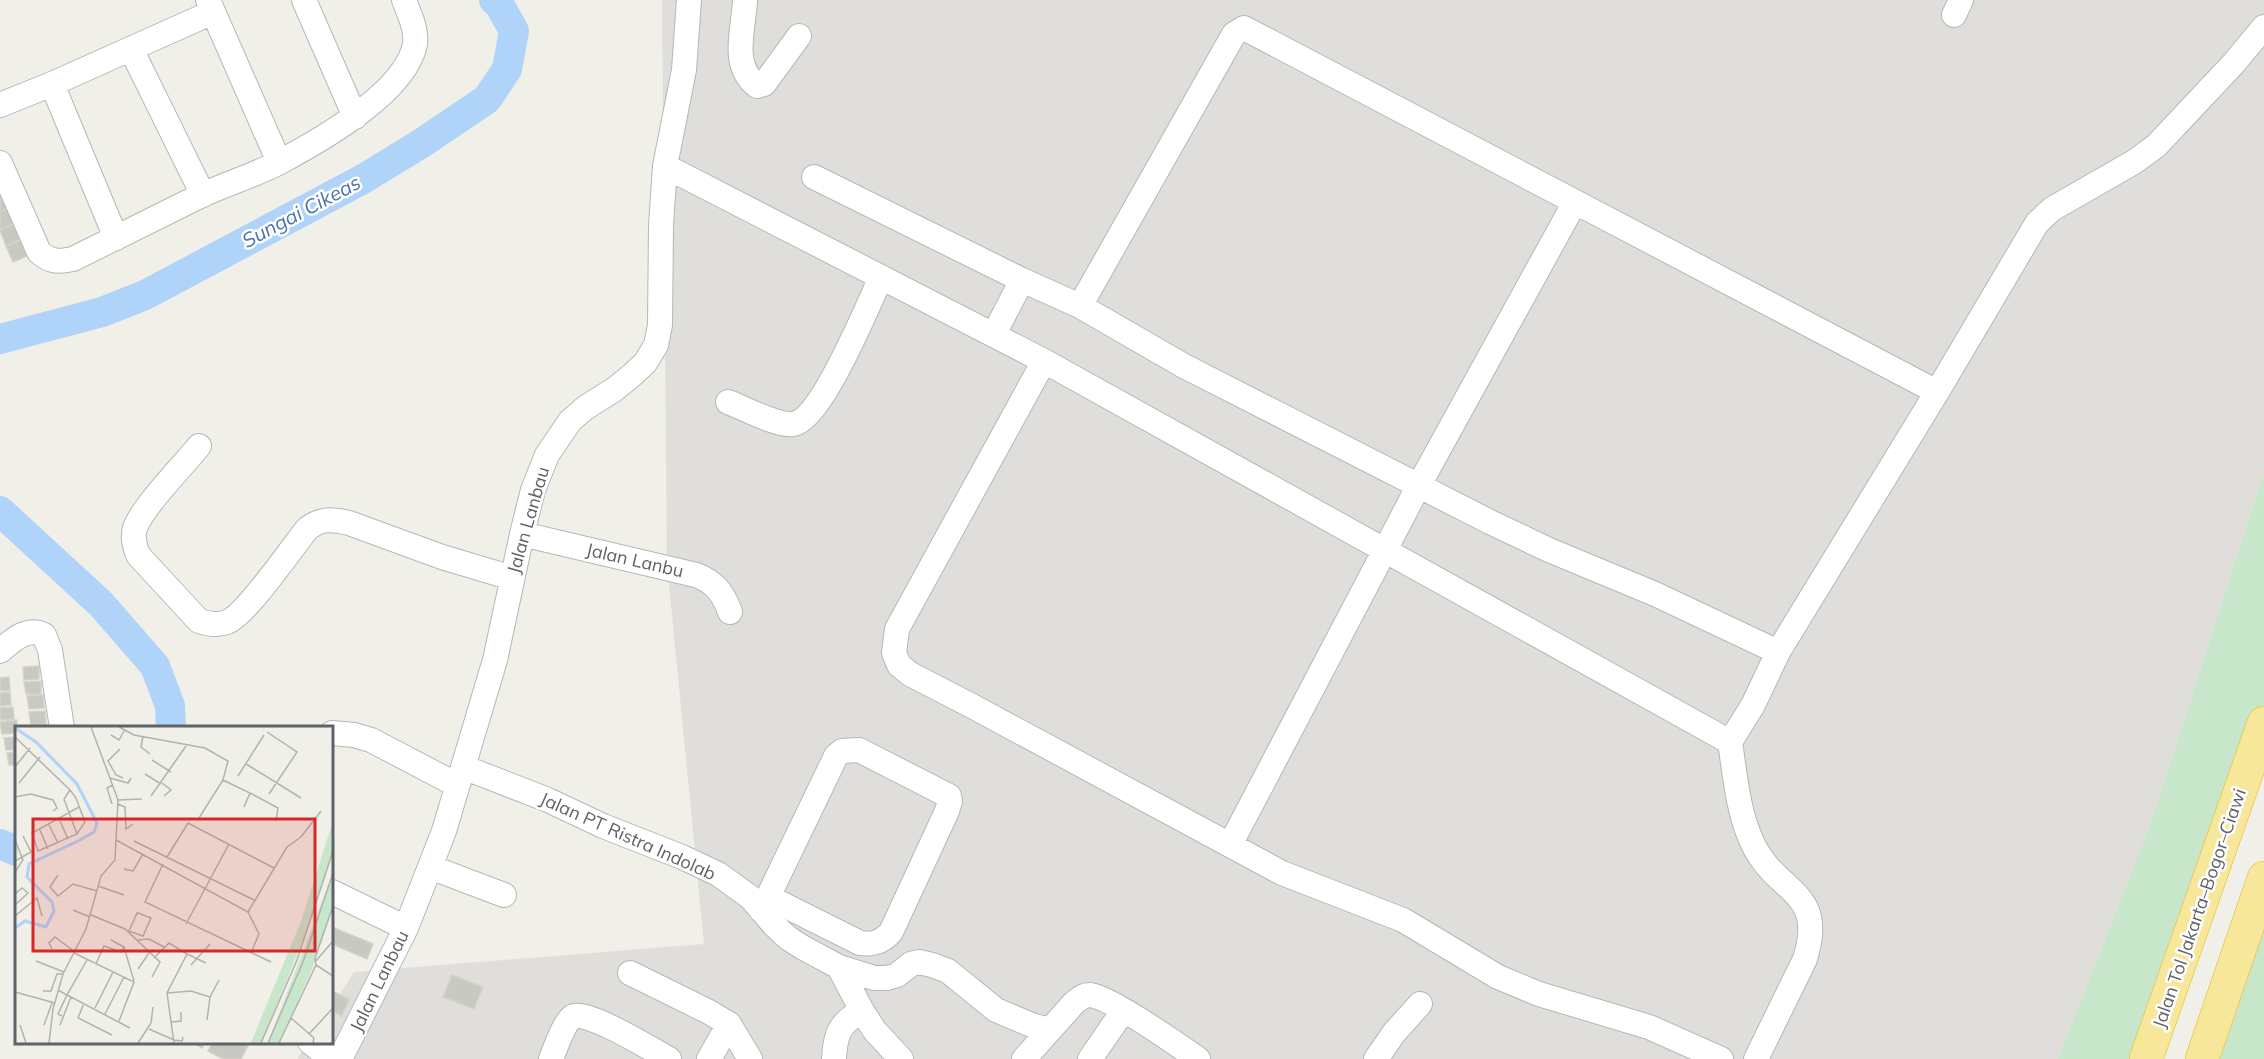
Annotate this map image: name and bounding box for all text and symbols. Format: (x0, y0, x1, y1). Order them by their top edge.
water label: Sungai Cikeas (237, 169, 365, 253)
street label: Jalan Lanbau (502, 464, 554, 576)
street label: Jalan Lanbu (584, 538, 686, 582)
inset map (15, 726, 333, 1044)
street label: Jalan Tol Jakarta–Bogor–Ciawi (2147, 785, 2251, 1031)
street label: Jalan PT Ristra Indolab (537, 787, 719, 885)
street label: Jalan Lanbau (345, 926, 413, 1036)

